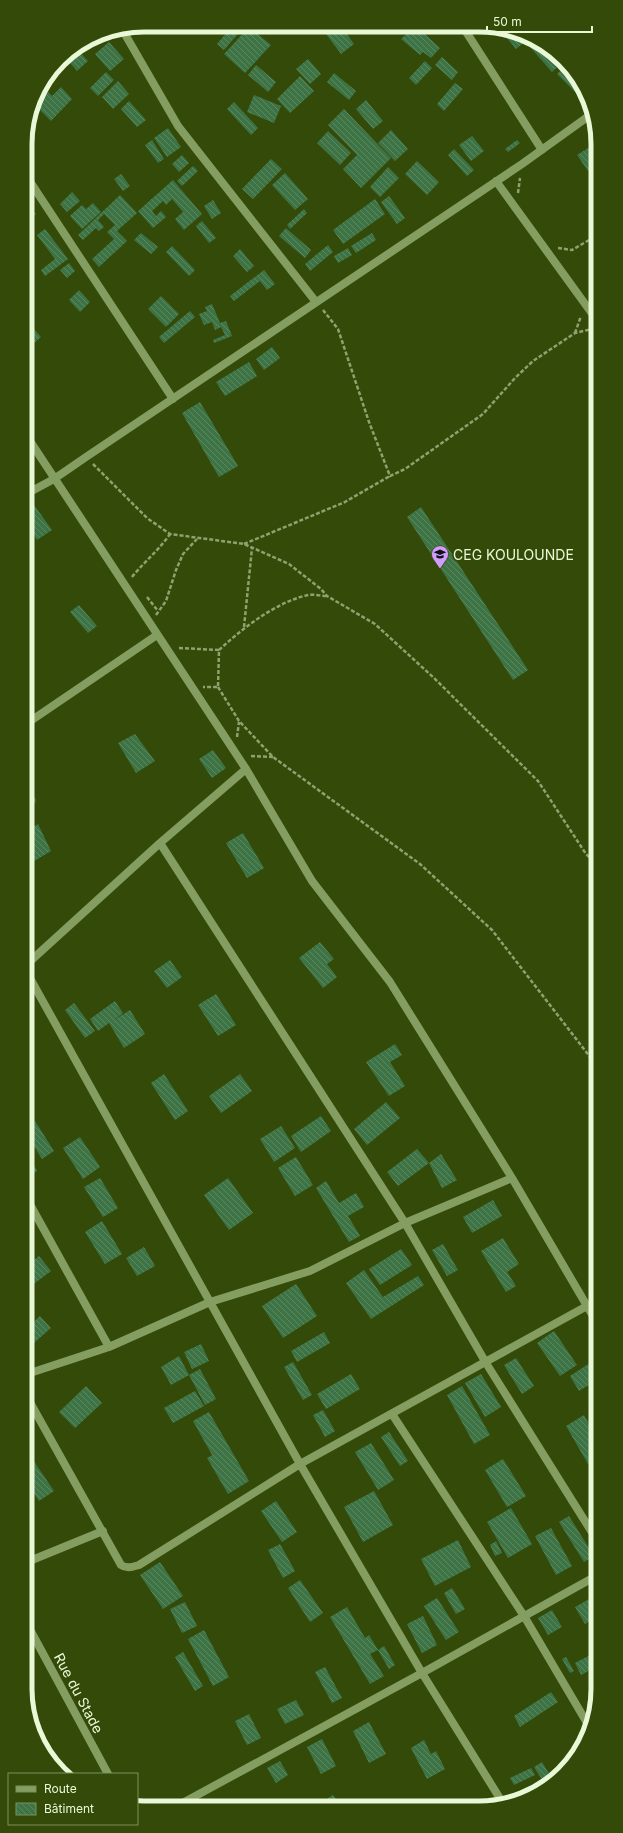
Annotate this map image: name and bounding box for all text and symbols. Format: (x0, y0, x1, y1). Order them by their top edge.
scale bar (487, 8, 592, 34)
text: 50 m (493, 14, 522, 29)
school or university icon: CEG KOULOUNDE (430, 544, 450, 569)
place label: CEG KOULOUNDE (453, 546, 574, 563)
street label: Rue du Stade (51, 1650, 107, 1736)
legend (8, 1773, 138, 1825)
text: Route (44, 1781, 77, 1796)
text: Bâtiment (44, 1801, 94, 1816)

